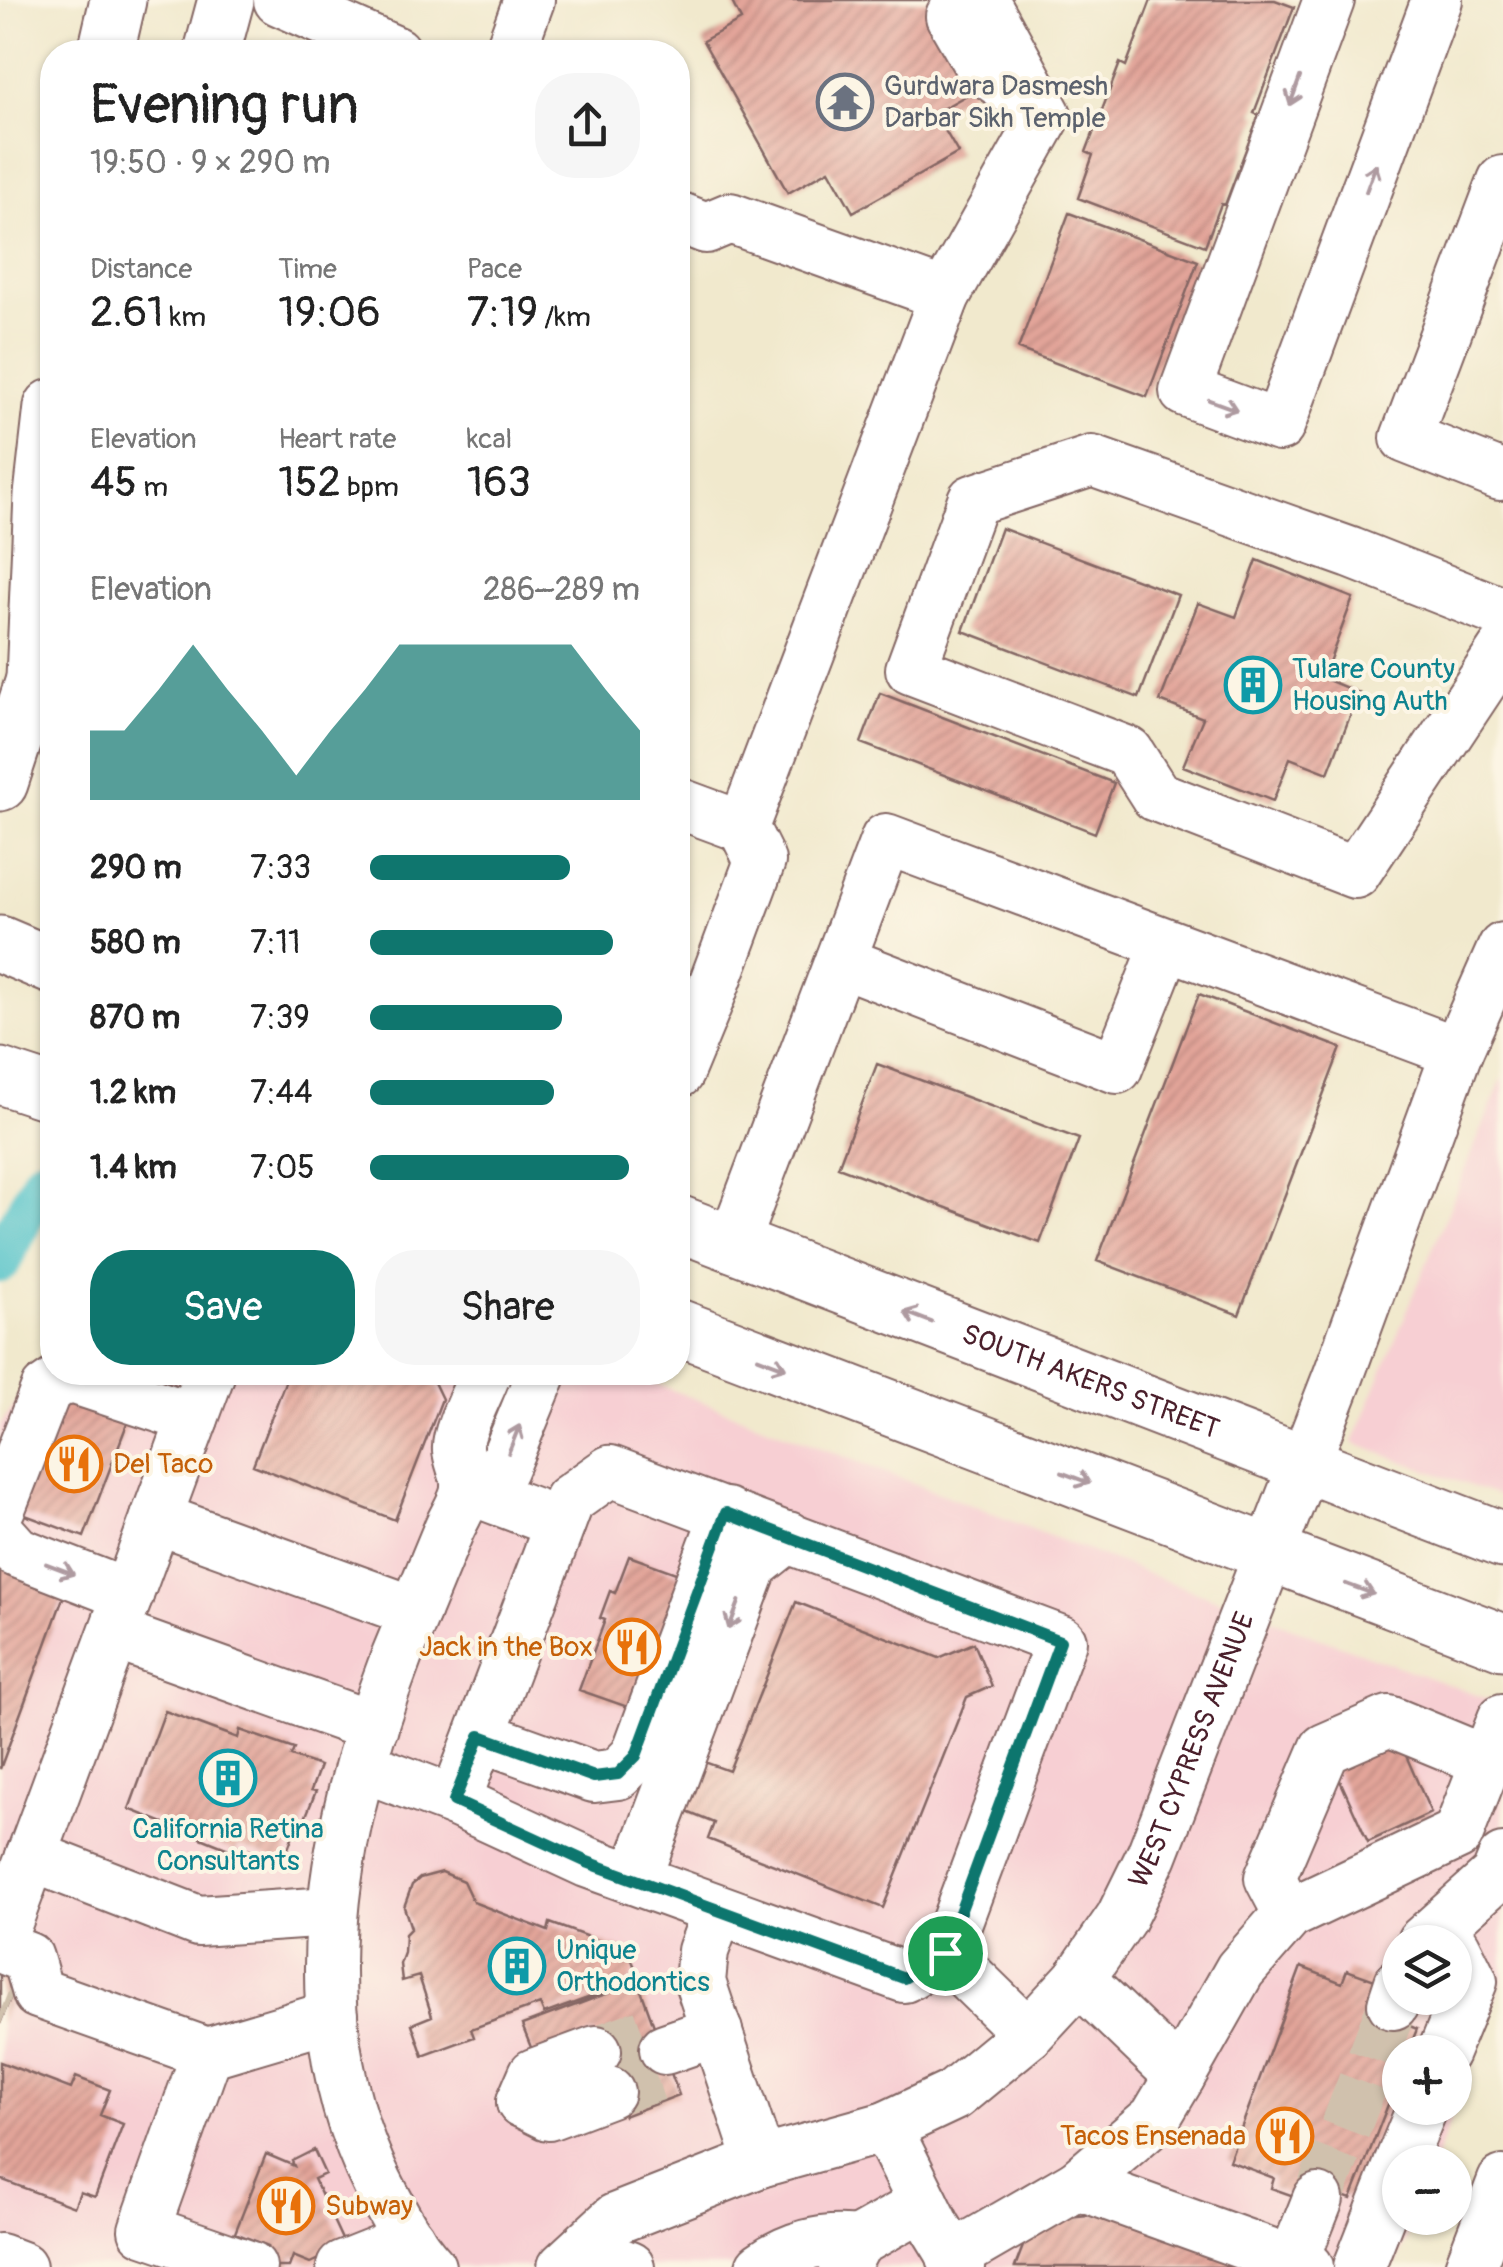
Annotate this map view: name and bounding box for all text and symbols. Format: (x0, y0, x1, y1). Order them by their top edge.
place label: Gurdwara Dasmesh Darbar Sikh Temple (884, 69, 1108, 136)
text: Evening run (90, 71, 359, 140)
temple icon: Gurdwara Dasmesh Darbar Sikh Temple (815, 72, 875, 132)
button: share (535, 73, 640, 178)
one-way arrow (1285, 75, 1303, 106)
text: 19:50 · 9 × 290 m (90, 143, 331, 183)
one-way arrow (1363, 163, 1381, 194)
text: Distance (90, 252, 192, 287)
text: Time (278, 252, 337, 287)
text: Pace (467, 252, 522, 287)
text: 2.61 (90, 287, 164, 339)
text: 19:06 (278, 287, 381, 339)
text: 7:19 (467, 287, 538, 339)
text: km (164, 300, 206, 335)
text: /km (538, 300, 591, 335)
one-way arrow (1207, 397, 1238, 415)
text: Elevation (90, 422, 197, 457)
text: Heart rate (278, 422, 396, 457)
text: kcal (467, 422, 512, 457)
text: 45 (90, 457, 137, 509)
text: 152 (278, 457, 341, 509)
text: 163 (467, 457, 531, 509)
text: m (137, 470, 168, 505)
text: bpm (341, 470, 399, 505)
text: Elevation (90, 570, 212, 610)
text: 286–289 m (483, 570, 640, 610)
place label: Tulare County Housing Auth (1292, 652, 1455, 719)
building icon: Tulare County Housing Auth (1223, 655, 1283, 715)
text: 290 m (90, 848, 182, 888)
text: 7:33 (250, 848, 311, 888)
text: 580 m (90, 923, 181, 963)
text: 7:11 (250, 923, 301, 963)
text: 870 m (90, 998, 180, 1038)
text: 7:39 (250, 998, 310, 1038)
text: 1.2 km (90, 1073, 176, 1113)
text: 7:44 (250, 1073, 313, 1113)
text: 1.4 km (90, 1148, 177, 1188)
text: 7:05 (250, 1148, 315, 1188)
button: Save (90, 1250, 355, 1365)
button: Share (375, 1250, 640, 1365)
one-way arrow (904, 1307, 934, 1325)
street label: SOUTH AKERS STREET (957, 1316, 1224, 1447)
one-way arrow (756, 1355, 787, 1373)
one-way arrow (506, 1424, 524, 1455)
restaurant icon: Del Taco (44, 1434, 104, 1494)
place label: Del Taco (113, 1447, 213, 1482)
one-way arrow (1060, 1470, 1091, 1488)
one-way arrow (45, 1561, 75, 1579)
one-way arrow (1344, 1581, 1375, 1599)
one-way arrow (724, 1598, 742, 1629)
street label: WEST CYPRESS AVENUE (1121, 1607, 1262, 1894)
restaurant icon: Jack in the Box (602, 1617, 662, 1677)
place label: Jack in the Box (419, 1630, 593, 1665)
building icon: California Retina Consultants (198, 1748, 258, 1808)
place label: California Retina Consultants (132, 1812, 324, 1879)
pin (903, 1911, 988, 1996)
map controls (1382, 1925, 1472, 2235)
button: layers (1382, 1925, 1472, 2015)
icon: arrive (918, 1926, 973, 1981)
place label: Unique Orthodontics (556, 1933, 710, 2000)
building icon: Unique Orthodontics (487, 1936, 547, 1996)
button: + (1382, 2035, 1472, 2125)
restaurant icon: Tacos Ensenada (1255, 2106, 1315, 2166)
place label: Tacos Ensenada (1060, 2119, 1246, 2154)
button: − (1382, 2145, 1472, 2235)
restaurant icon: Subway (256, 2176, 316, 2236)
place label: Subway (325, 2189, 413, 2224)

